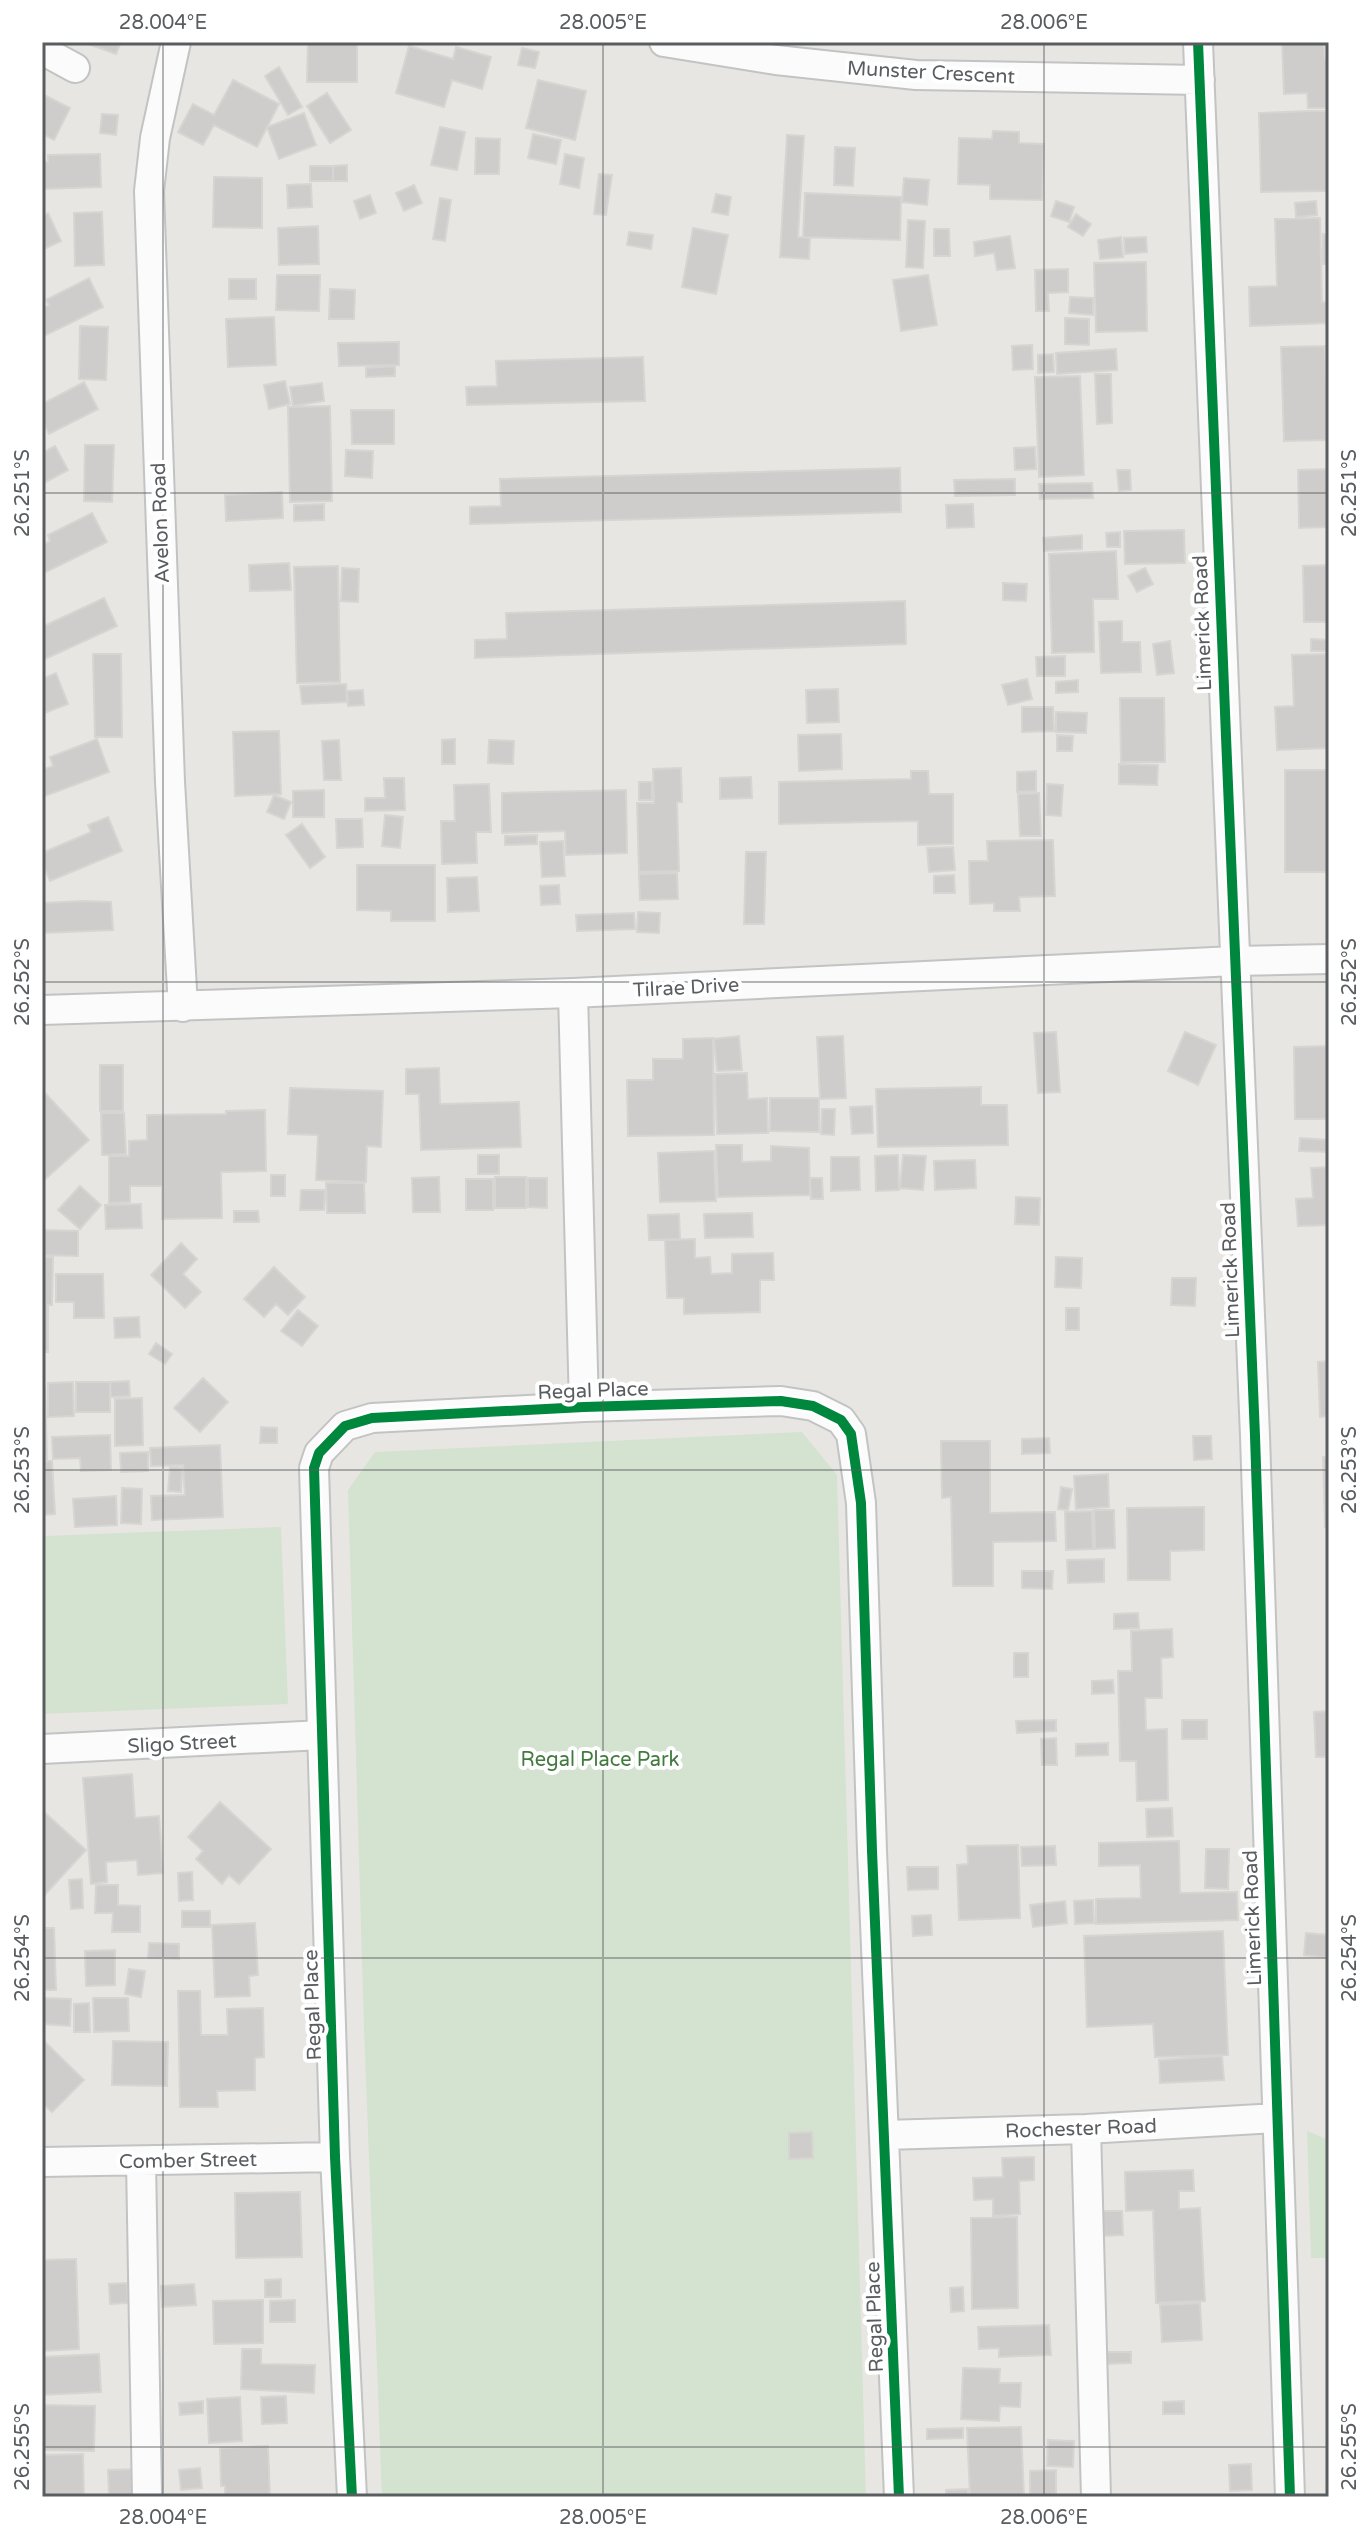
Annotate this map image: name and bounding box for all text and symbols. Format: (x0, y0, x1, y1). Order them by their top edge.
text: 28.004°E (119, 11, 207, 35)
text: 28.005°E (559, 11, 647, 35)
text: 28.006°E (1000, 11, 1088, 35)
street label: Munster Crescent (846, 57, 1016, 89)
text: 26.251°S (11, 449, 35, 537)
text: 26.251°S (1338, 449, 1362, 537)
street label: Avelon Road (147, 462, 175, 584)
street label: Limerick Road (1189, 555, 1217, 691)
text: 26.252°S (11, 938, 35, 1026)
text: 26.252°S (1338, 938, 1362, 1026)
street label: Tilrae Drive (632, 973, 740, 1003)
street label: Limerick Road (1217, 1202, 1245, 1338)
street label: Regal Place (537, 1377, 649, 1405)
text: 26.253°S (11, 1426, 35, 1514)
text: 26.253°S (1338, 1426, 1362, 1514)
street label: Sligo Street (127, 1729, 238, 1759)
park label: Regal Place Park (521, 1748, 680, 1772)
street label: Limerick Road (1239, 1850, 1267, 1986)
text: 26.254°S (11, 1914, 35, 2002)
text: 26.254°S (1338, 1914, 1362, 2002)
street label: Regal Place (299, 1949, 327, 2061)
street label: Rochester Road (1005, 2114, 1157, 2144)
street label: Comber Street (119, 2148, 258, 2174)
street label: Regal Place (861, 2261, 889, 2373)
text: 26.255°S (11, 2403, 35, 2491)
text: 26.255°S (1338, 2403, 1362, 2491)
text: 28.004°E (119, 2506, 207, 2530)
text: 28.005°E (559, 2506, 647, 2530)
text: 28.006°E (1000, 2506, 1088, 2530)

